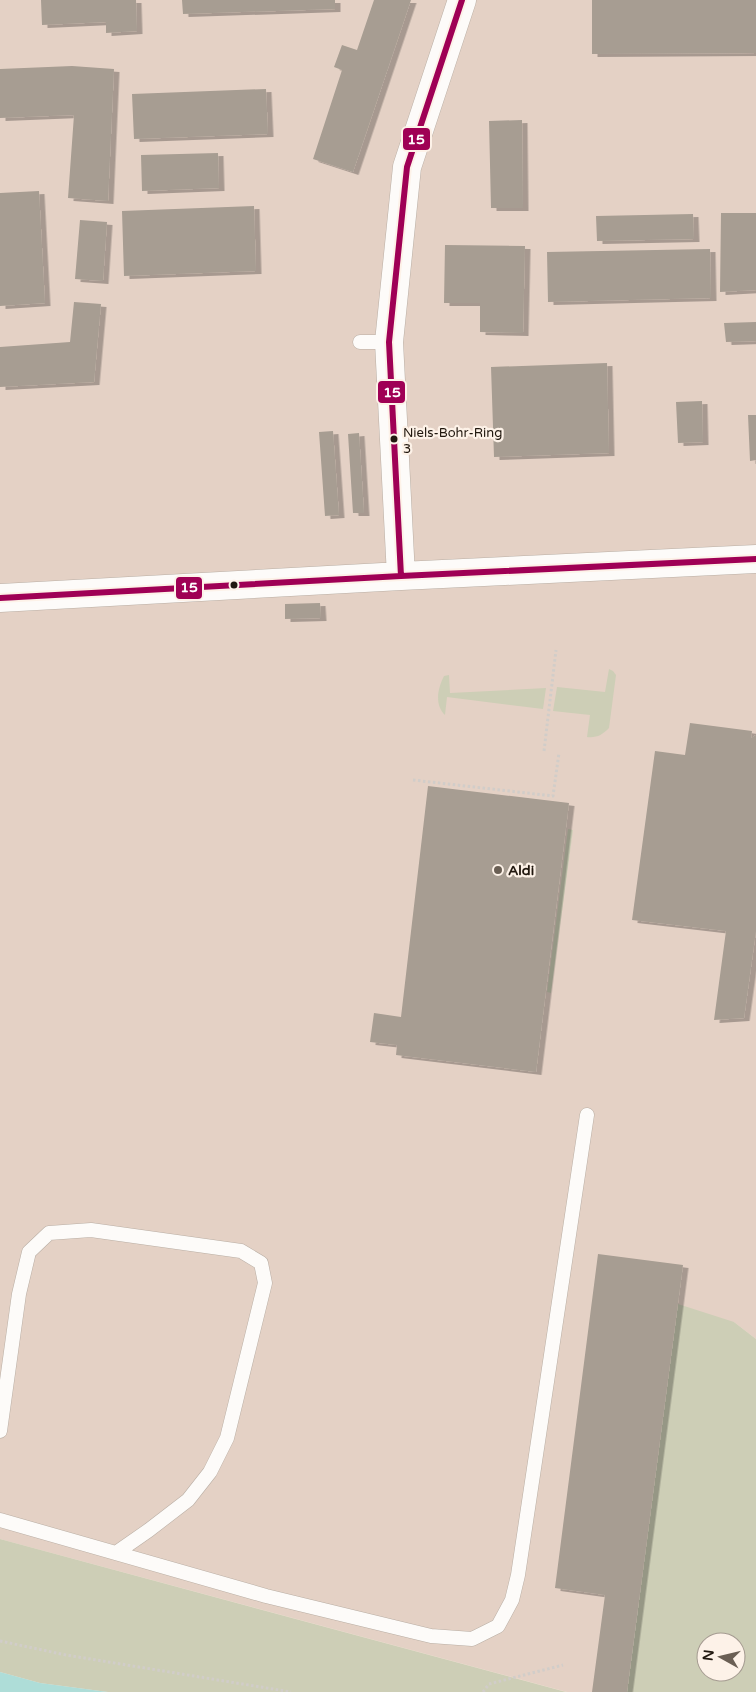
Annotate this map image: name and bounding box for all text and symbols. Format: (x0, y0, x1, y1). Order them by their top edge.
line badge: 15 (402, 127, 431, 151)
text: 15 (407, 131, 425, 148)
line badge: 15 (377, 380, 406, 404)
text: 15 (383, 384, 401, 401)
place label: Niels-Bohr-Ring 3 (403, 425, 502, 457)
marker: Niels-Bohr-Ring 3 (389, 434, 399, 444)
line badge: 15 (175, 576, 203, 600)
text: 15 (180, 579, 198, 596)
unlabelled marker (229, 580, 239, 590)
place label: Aldi (508, 862, 534, 879)
marker: Aldi (492, 864, 504, 876)
north arrow (696, 1632, 746, 1682)
text: N (699, 1649, 718, 1662)

